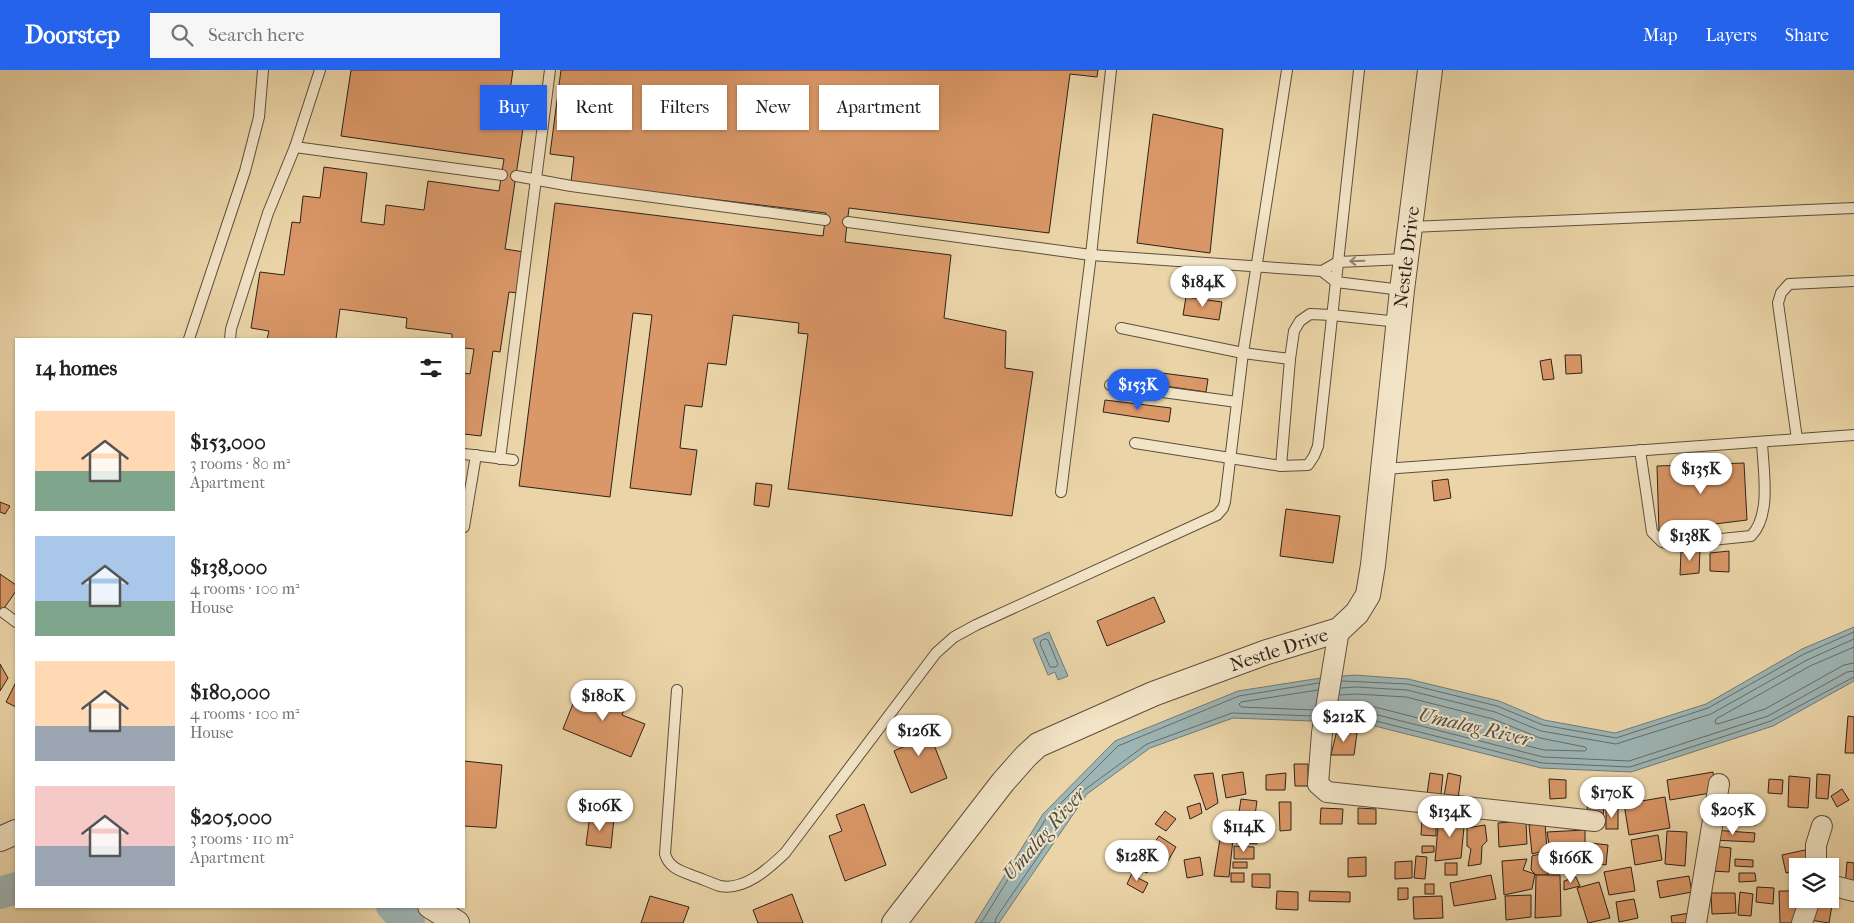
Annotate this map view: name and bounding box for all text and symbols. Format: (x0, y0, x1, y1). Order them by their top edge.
search box (150, 13, 500, 58)
text: Doorstep (25, 21, 120, 49)
icon: search (168, 21, 196, 49)
text: Search here (208, 24, 304, 46)
text: Map (1643, 25, 1677, 46)
text: Layers (1705, 25, 1757, 46)
text: Share (1785, 25, 1829, 46)
chip: Buy (480, 85, 547, 130)
chip: Rent (557, 85, 632, 130)
chip: Filters (642, 85, 727, 130)
chip: New (737, 85, 809, 130)
chip: Apartment (819, 85, 939, 130)
street label: Nestle Drive (1390, 205, 1424, 309)
one-way arrow (1349, 256, 1366, 266)
pin: $184K (1168, 266, 1238, 308)
text: $184K (1181, 272, 1225, 291)
icon: filters (417, 354, 445, 382)
text: 14 homes (35, 356, 117, 380)
pin: $153K (1103, 368, 1173, 411)
text: $153K (1118, 375, 1158, 394)
text: $153,000 (190, 430, 266, 454)
icon: home (75, 431, 135, 491)
pin: $135K (1666, 452, 1736, 495)
text: 3 rooms · 80 m² (190, 454, 290, 473)
text: $135K (1681, 459, 1721, 478)
text: Apartment (190, 473, 265, 492)
pin: $138K (1655, 520, 1725, 562)
text: $138K (1670, 526, 1710, 545)
text: $138,000 (190, 555, 267, 579)
icon: home (75, 556, 135, 616)
text: 4 rooms · 100 m² (190, 579, 300, 598)
text: House (190, 598, 233, 617)
street label: Nestle Drive (1227, 624, 1331, 676)
text: $180,000 (190, 680, 270, 704)
pin: $180K (568, 680, 638, 722)
icon: home (75, 681, 135, 741)
text: $180K (581, 686, 625, 705)
pin: $212K (1309, 700, 1379, 743)
water label: Umalag River (1416, 703, 1536, 752)
text: 4 rooms · 100 m² (190, 704, 300, 723)
text: $212K (1323, 707, 1365, 726)
pin: $126K (884, 714, 954, 757)
text: $126K (897, 721, 941, 740)
text: House (190, 723, 233, 742)
pin: $170K (1577, 776, 1647, 819)
water label: Umalag River (997, 781, 1092, 885)
text: $170K (1591, 783, 1633, 802)
pin: $106K (565, 790, 635, 832)
pin: $205K (1698, 794, 1768, 836)
text: $106K (578, 796, 622, 815)
pin: $134K (1415, 796, 1485, 838)
text: $205K (1711, 800, 1755, 819)
text: $134K (1429, 802, 1471, 821)
text: $205,000 (190, 805, 272, 829)
icon: home (75, 806, 135, 866)
pin: $114K (1209, 810, 1279, 853)
text: $114K (1223, 817, 1265, 836)
text: 3 rooms · 110 m² (190, 829, 294, 848)
pin: $128K (1102, 840, 1172, 882)
pin: $166K (1536, 842, 1606, 884)
text: $128K (1116, 846, 1158, 865)
text: Apartment (190, 848, 265, 867)
text: $166K (1549, 848, 1593, 867)
map controls (1789, 858, 1839, 908)
button: layers (1789, 858, 1839, 908)

